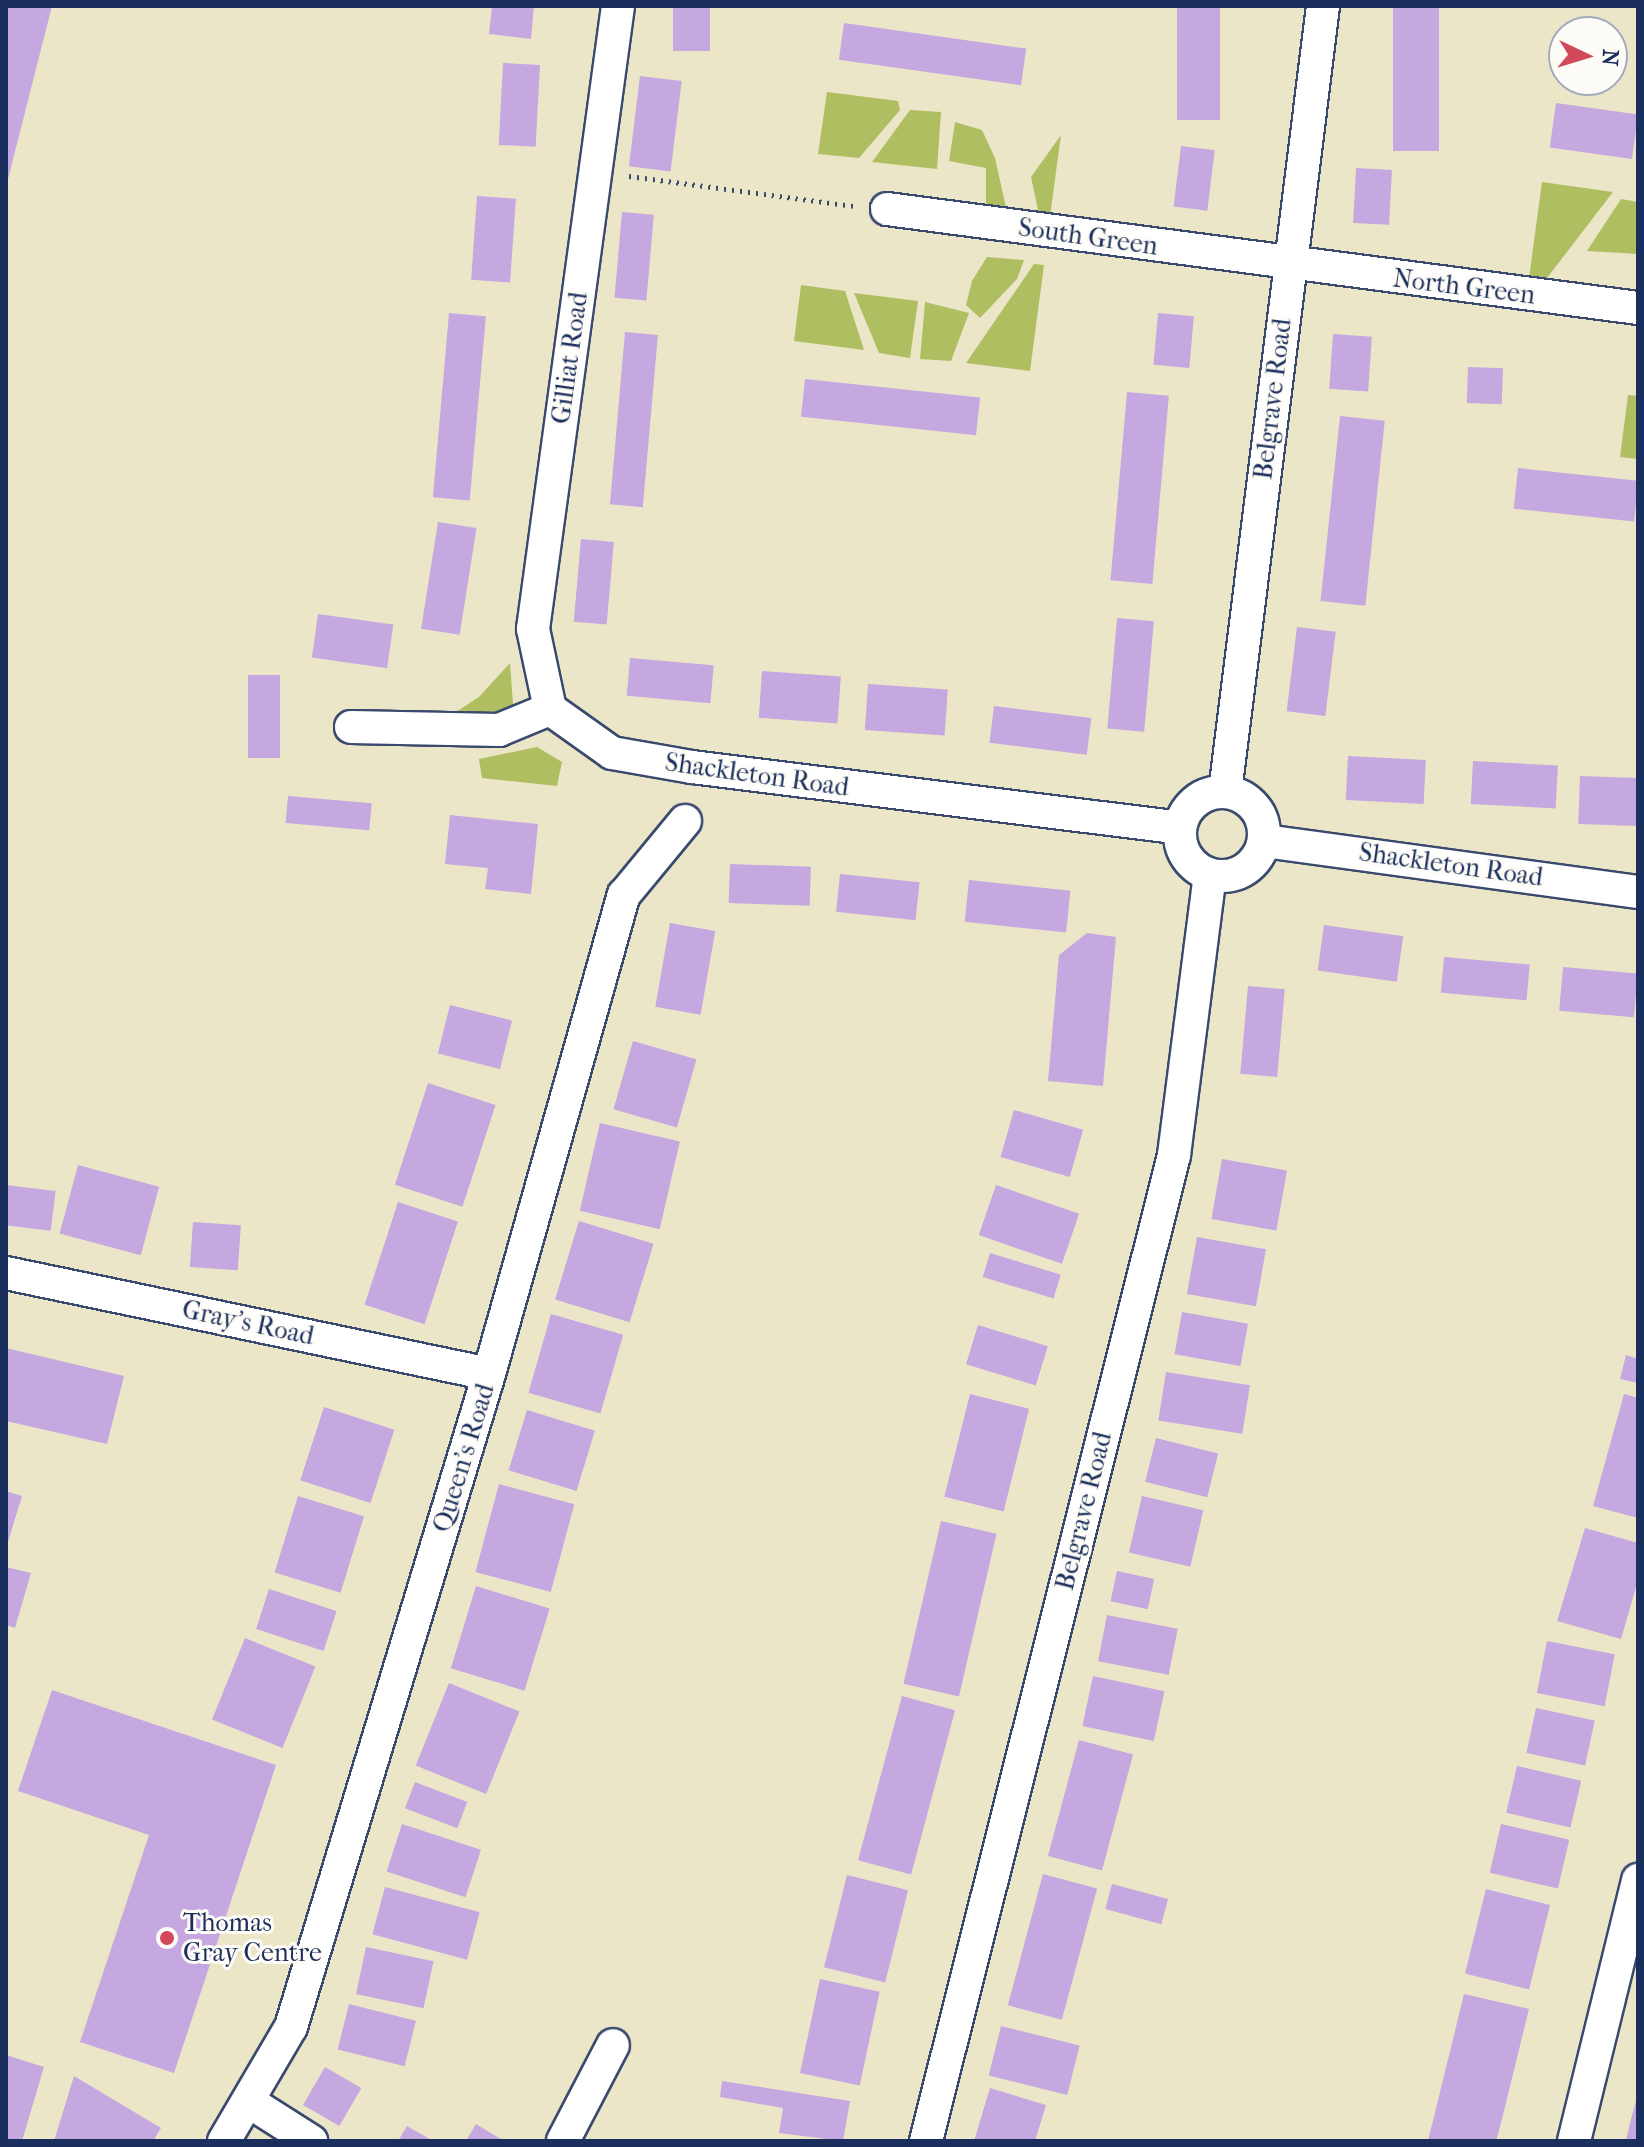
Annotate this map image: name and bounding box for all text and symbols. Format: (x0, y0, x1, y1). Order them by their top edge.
north arrow (1548, 16, 1628, 96)
text: N (1596, 48, 1623, 67)
street label: South Green (1016, 212, 1160, 262)
street label: North Green (1391, 263, 1537, 311)
street label: Gilliat Road (545, 290, 595, 426)
street label: Belgrave Road (1248, 317, 1298, 481)
street label: Shackleton Road (663, 747, 851, 803)
street label: Shackleton Road (1357, 837, 1545, 893)
street label: Gray's Road (179, 1294, 317, 1352)
street label: Queen's Road (427, 1380, 501, 1536)
street label: Belgrave Road (1049, 1429, 1119, 1593)
place label: Thomas Gray Centre (183, 1907, 322, 1968)
marker: Thomas Gray Centre (158, 1929, 176, 1947)

